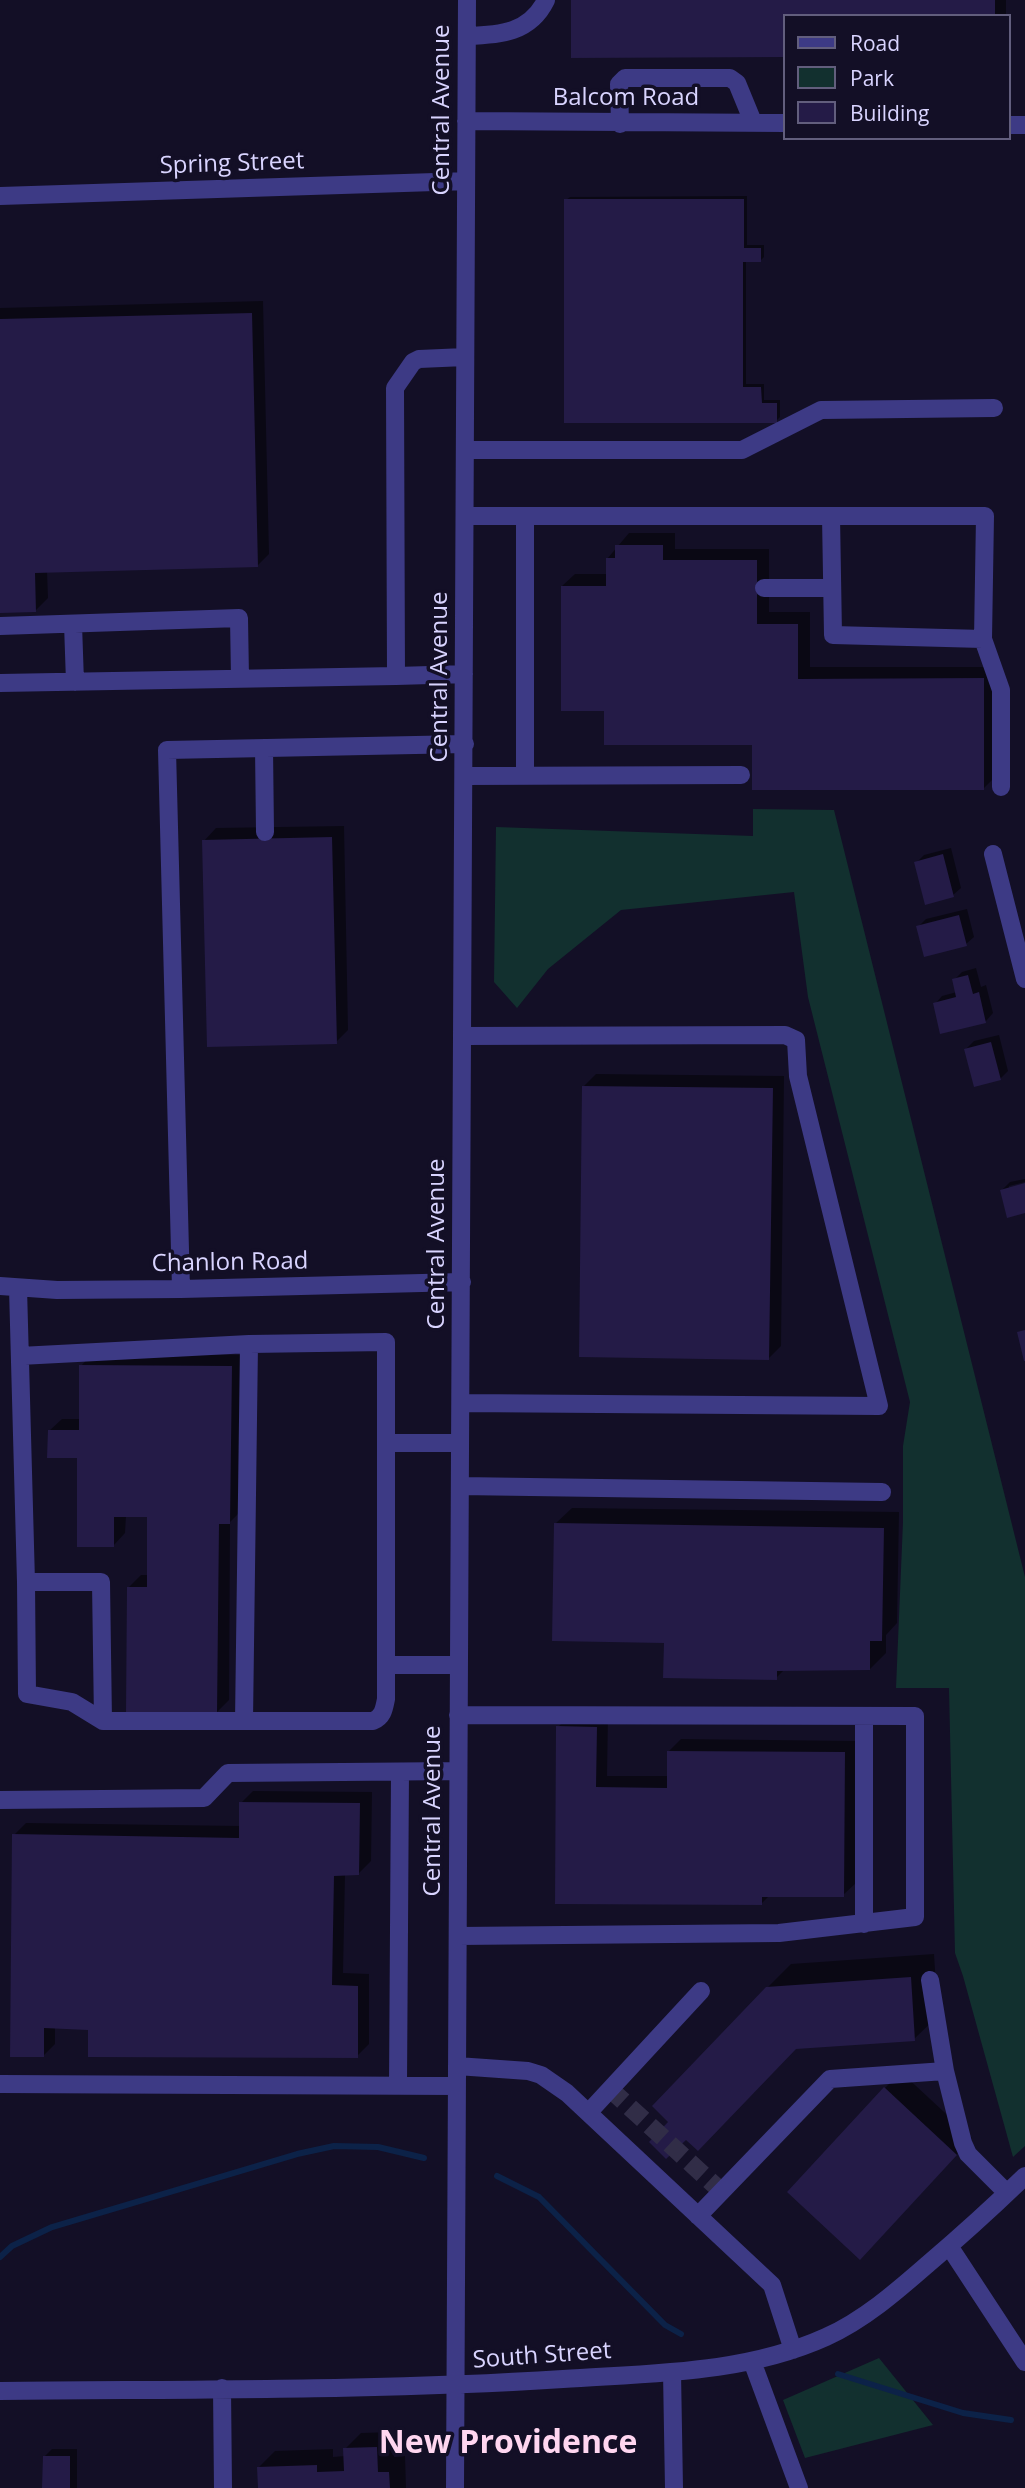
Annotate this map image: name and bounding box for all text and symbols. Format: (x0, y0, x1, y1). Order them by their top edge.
legend (783, 14, 1011, 140)
street label: Central Avenue (428, 25, 456, 195)
text: Road (850, 29, 900, 57)
text: Park (850, 64, 894, 92)
street label: Balcom Road (553, 84, 699, 112)
text: Building (850, 99, 929, 127)
street label: Spring Street (159, 147, 305, 181)
street label: Central Avenue (426, 592, 454, 762)
street label: Central Avenue (423, 1159, 451, 1329)
street label: Chanlon Road (151, 1247, 309, 1279)
street label: Central Avenue (419, 1726, 447, 1896)
street label: South Street (472, 2337, 612, 2375)
district label: New Providence (379, 2425, 637, 2463)

